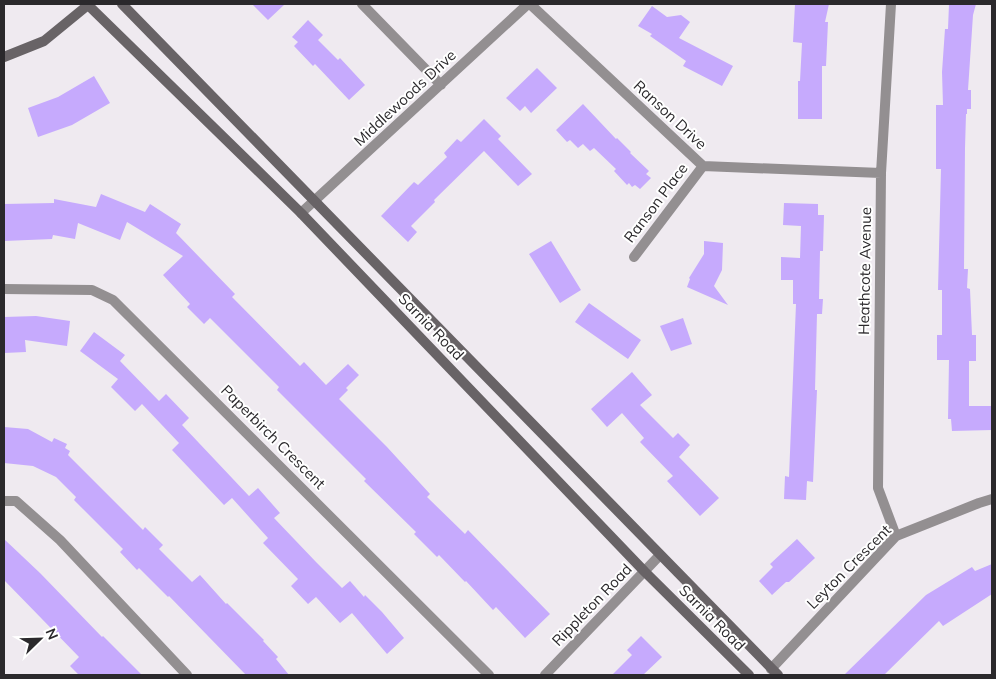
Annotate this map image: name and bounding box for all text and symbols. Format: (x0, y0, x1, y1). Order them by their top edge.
street label: Middlewoods Drive (350, 45, 460, 150)
street label: Ranson Drive (630, 76, 711, 153)
street label: Ranson Place (620, 159, 692, 246)
street label: Heathcote Avenue (854, 207, 875, 335)
street label: Sarnia Road (395, 289, 468, 364)
street label: Paperbirch Crescent (217, 381, 329, 493)
street label: Leyton Crescent (803, 521, 895, 613)
street label: Rippleton Road (548, 560, 636, 650)
street label: Sarnia Road (675, 581, 749, 655)
north arrow (15, 614, 65, 664)
text: N (42, 626, 62, 642)

